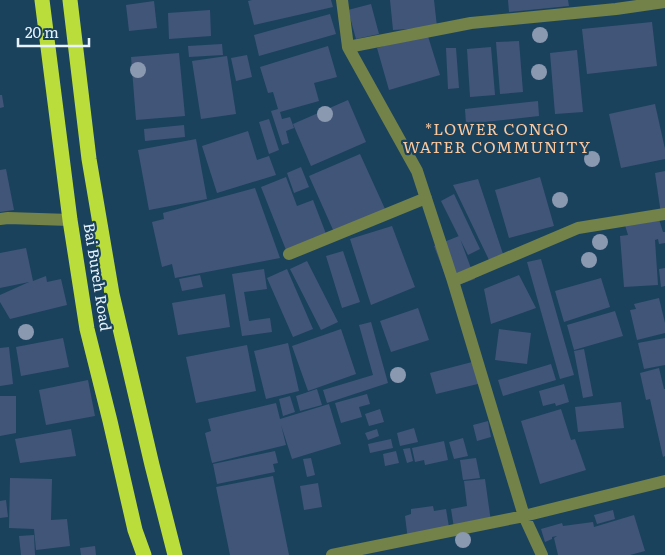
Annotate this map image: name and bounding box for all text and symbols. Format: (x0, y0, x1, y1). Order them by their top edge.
scale bar (18, 15, 89, 47)
text: 20 m (25, 20, 59, 43)
district label: *LOWER CONGO WATER COMMUNITY (403, 116, 591, 158)
street label: Bai Bureh Road (79, 221, 118, 333)

